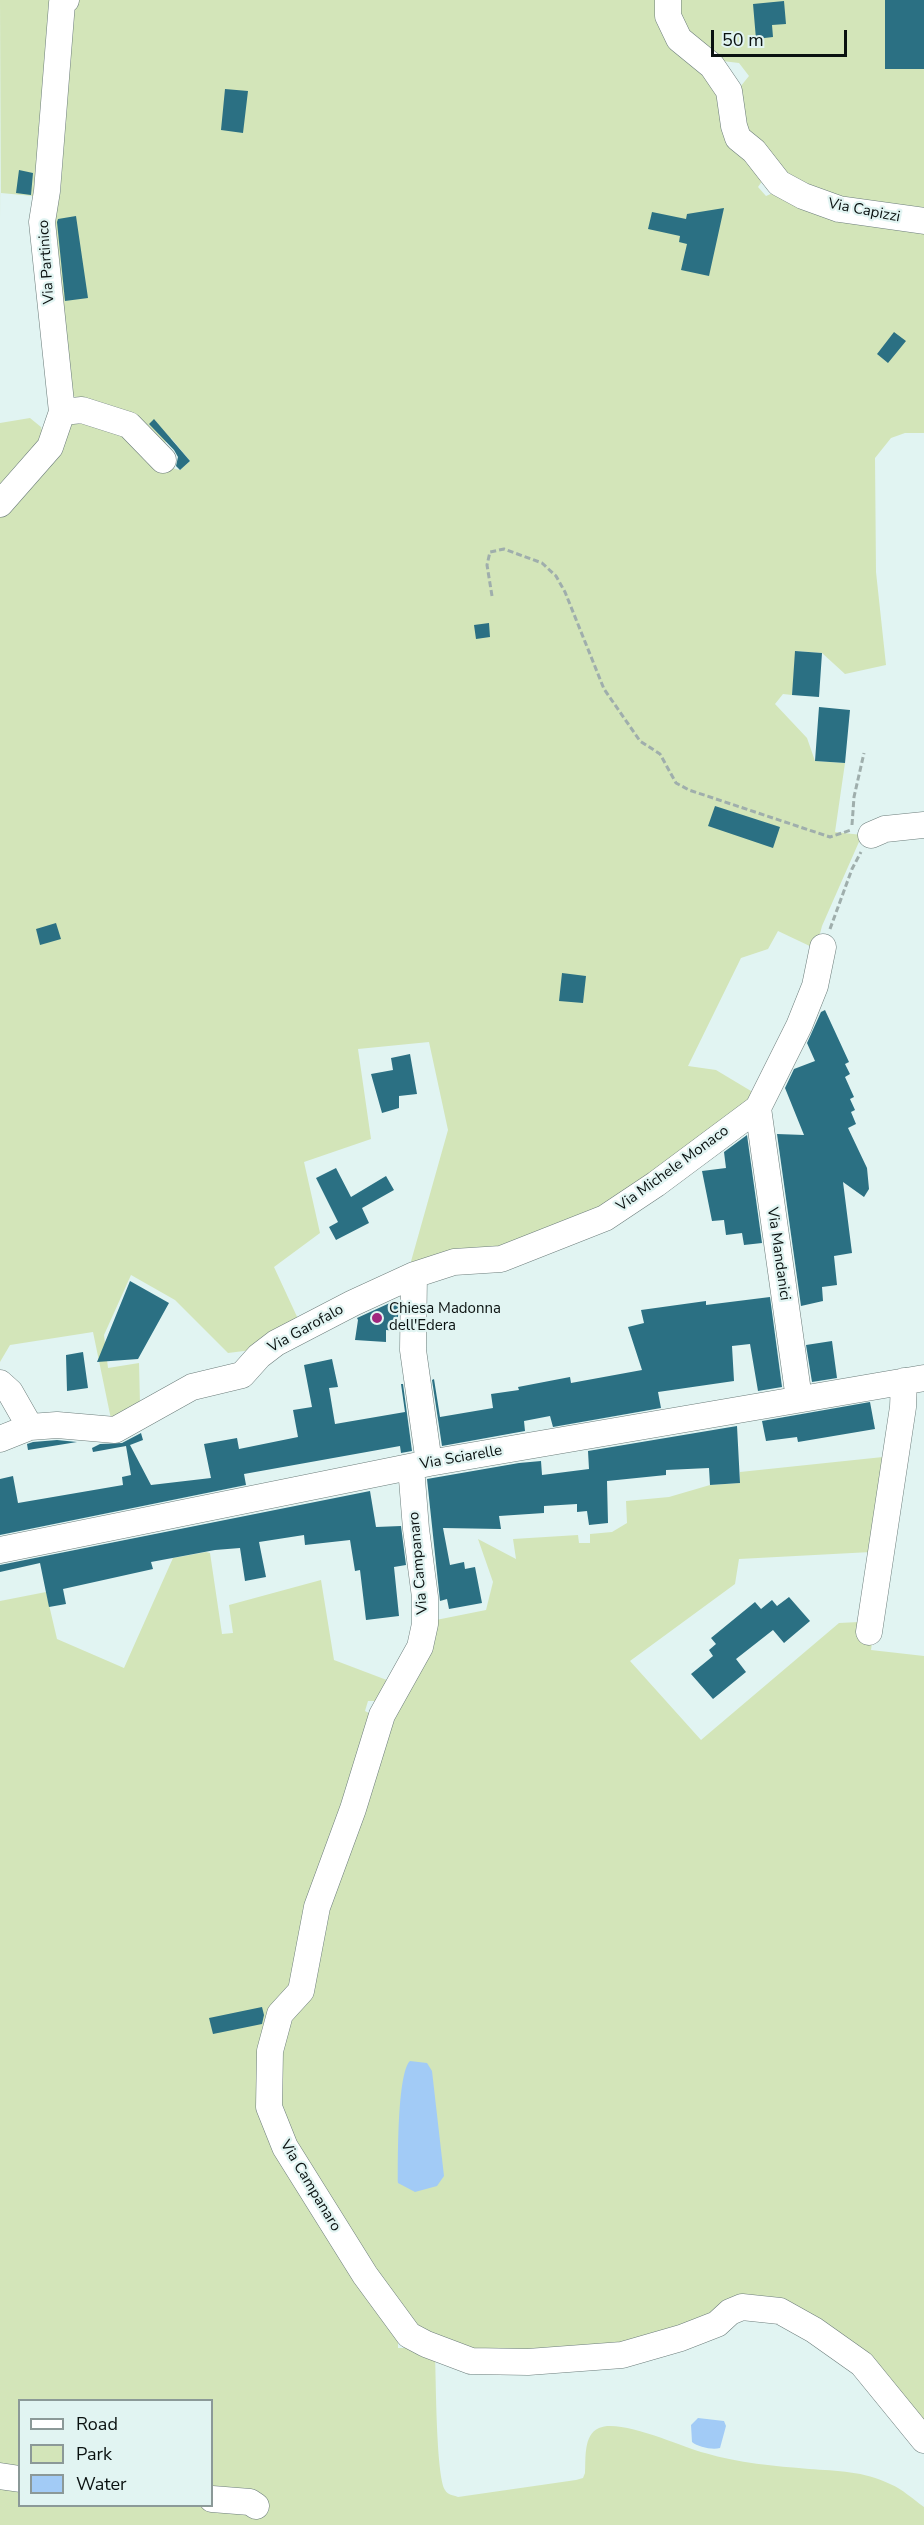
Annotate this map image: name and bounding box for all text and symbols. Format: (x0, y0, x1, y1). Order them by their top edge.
scale bar (714, 18, 850, 56)
text: 50 m (722, 28, 764, 52)
street label: Via Capizzi (826, 195, 902, 227)
street label: Via Partinico (35, 219, 59, 305)
street label: Via Michele Monaco (613, 1122, 733, 1216)
street label: Via Mandanici (763, 1206, 793, 1302)
place label: Chiesa Madonna dell'Edera (389, 1300, 501, 1335)
street label: Via Garofalo (265, 1301, 347, 1357)
marker: Chiesa Madonna dell'Edera (370, 1311, 384, 1325)
street label: Via Sciarelle (418, 1442, 504, 1474)
street label: Via Campanaro (406, 1511, 432, 1615)
street label: Via Campanaro (276, 2137, 344, 2235)
legend (18, 2399, 213, 2507)
text: Road (76, 2412, 118, 2436)
text: Park (76, 2442, 112, 2466)
text: Water (76, 2472, 127, 2496)

